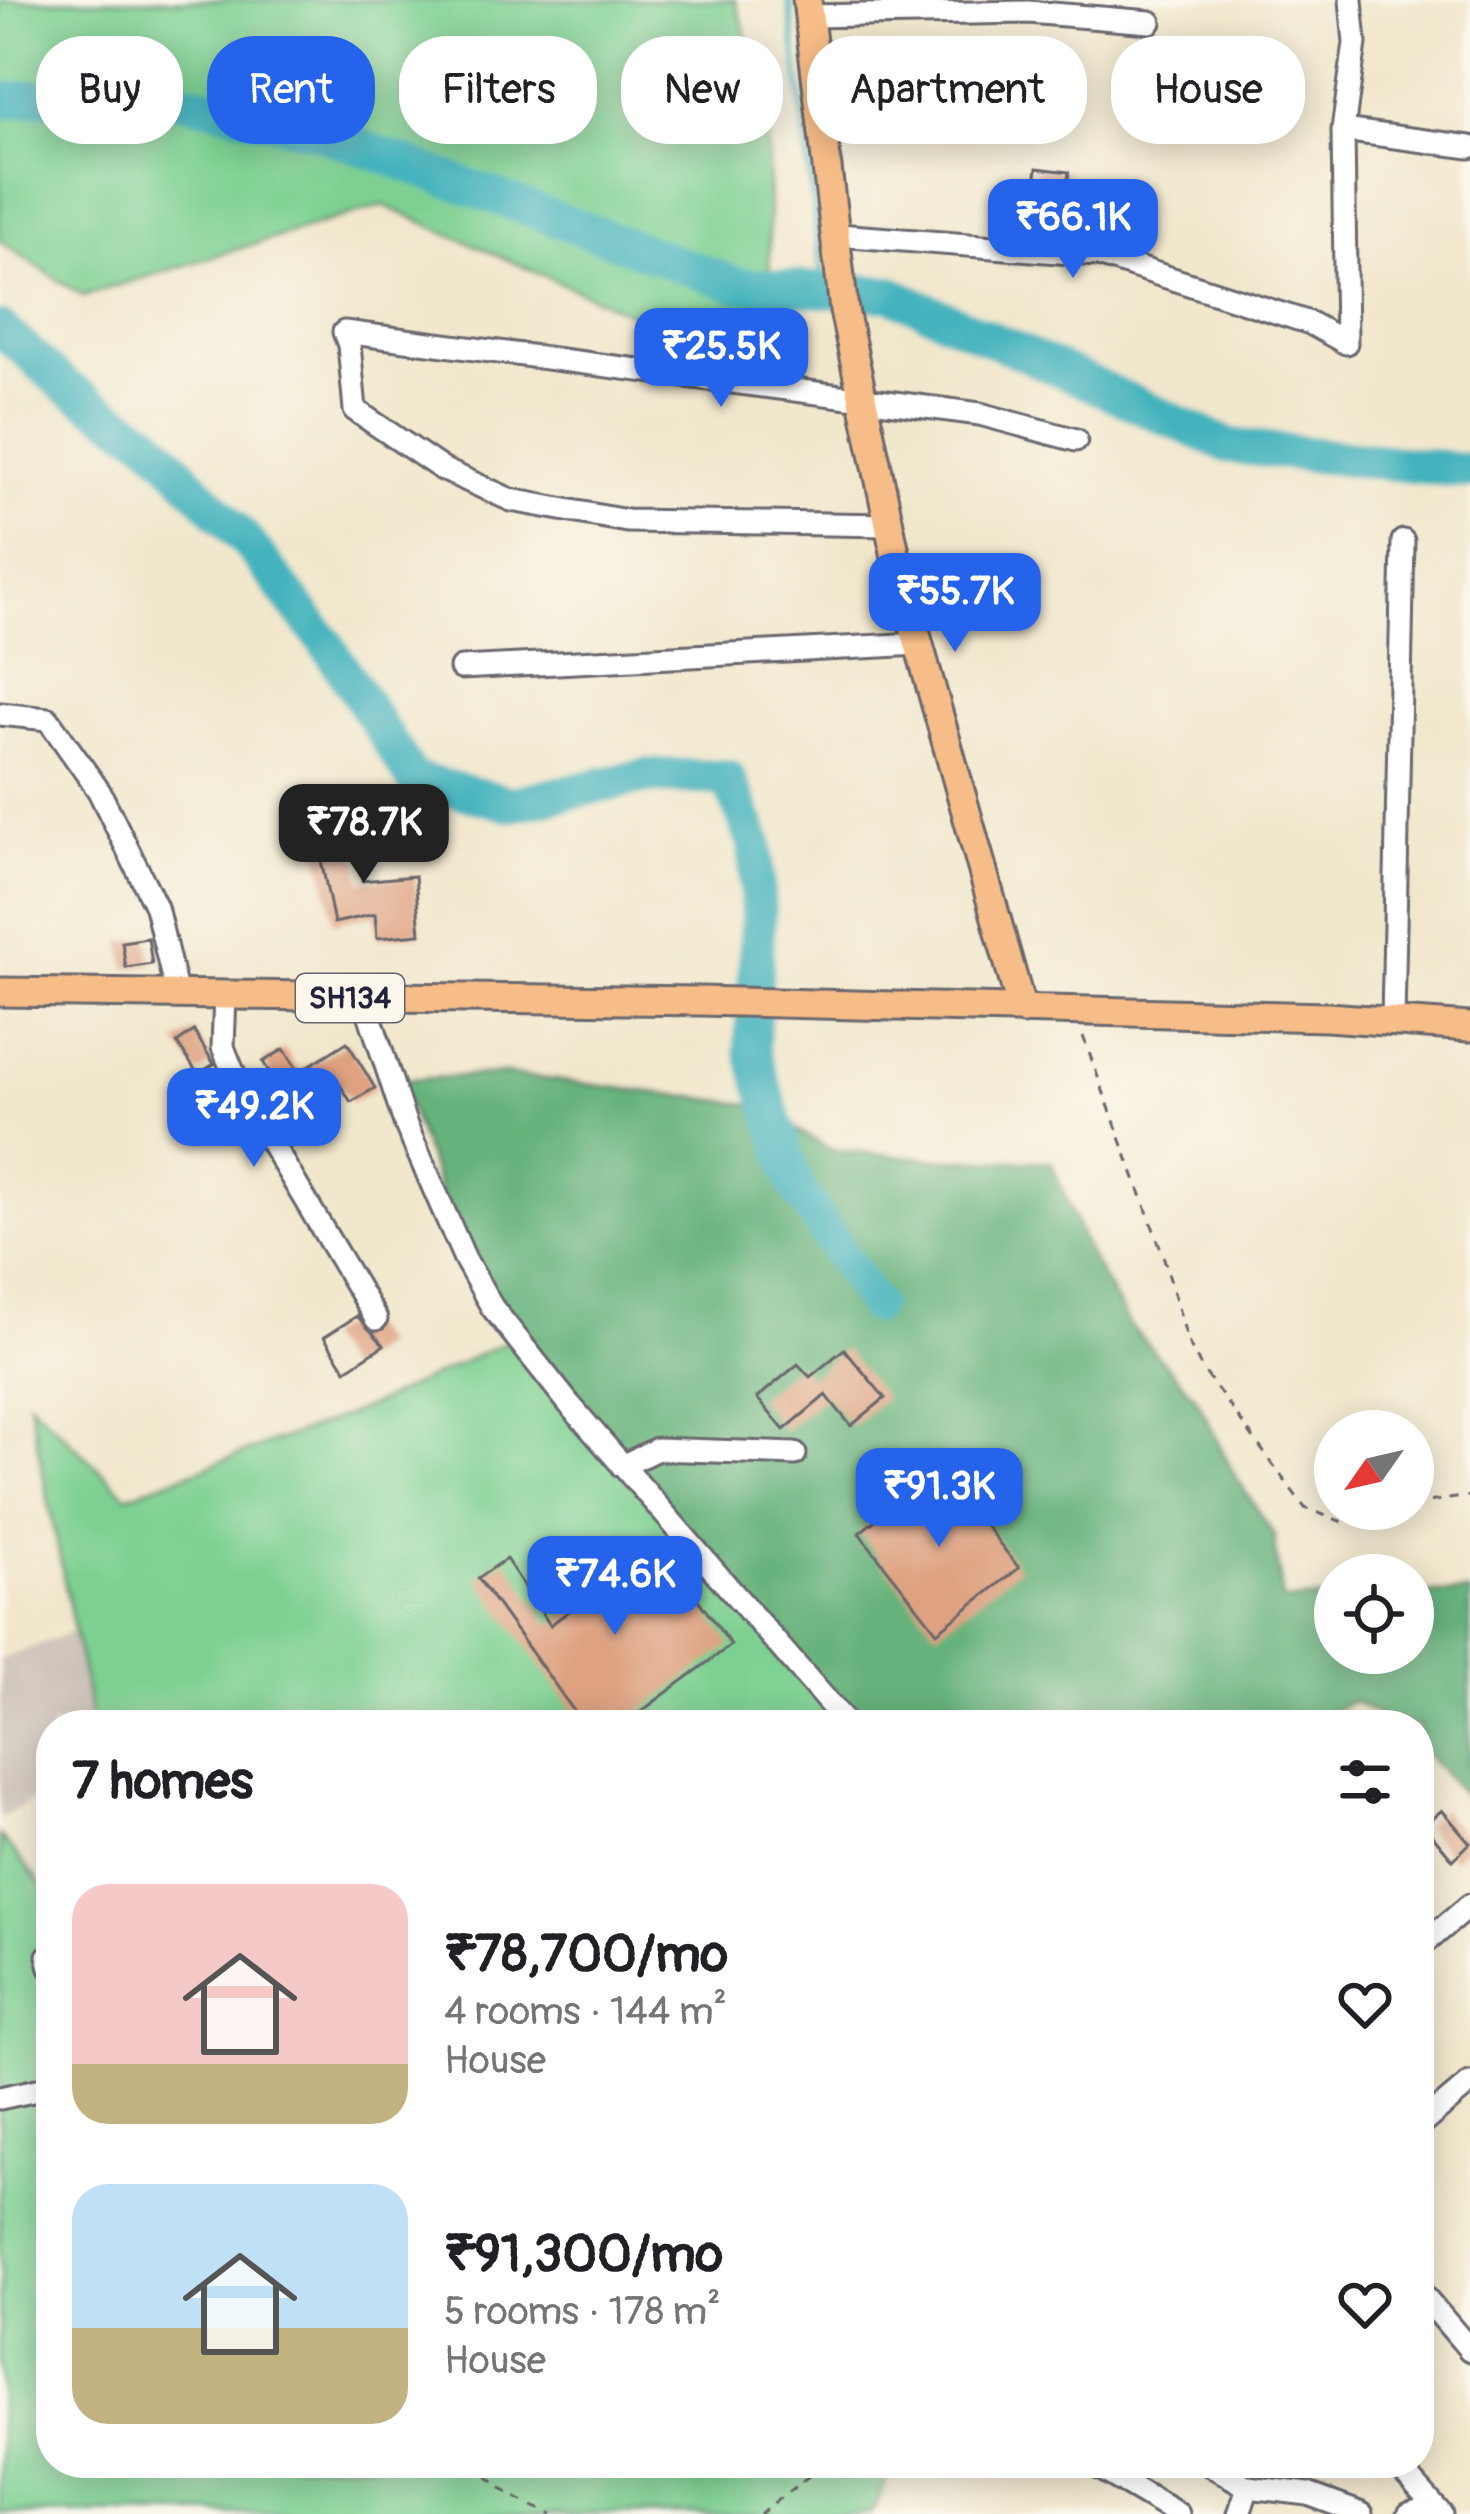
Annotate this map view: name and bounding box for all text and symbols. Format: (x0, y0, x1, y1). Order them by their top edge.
chip: Buy (36, 36, 183, 144)
chip: Rent (207, 36, 375, 144)
chip: Filters (399, 36, 597, 144)
chip: New (621, 36, 783, 144)
chip: Apartment (807, 36, 1087, 144)
chip: House (1111, 36, 1305, 144)
pin: ₹66.1K (975, 179, 1171, 281)
text: ₹66.1K (1015, 193, 1131, 242)
pin: ₹25.5K (623, 308, 819, 410)
text: ₹25.5K (661, 322, 781, 371)
pin: ₹55.7K (857, 553, 1053, 655)
text: ₹55.7K (896, 567, 1014, 616)
pin: ₹78.7K (266, 784, 462, 886)
text: ₹78.7K (306, 798, 422, 847)
road number: SH134 (296, 974, 404, 1022)
pin: ₹49.2K (156, 1068, 352, 1170)
text: ₹49.2K (194, 1082, 314, 1131)
north arrow (1314, 1410, 1434, 1530)
map controls (1314, 1410, 1434, 1674)
pin: ₹91.3K (841, 1448, 1037, 1550)
text: ₹91.3K (883, 1462, 995, 1511)
pin: ₹74.6K (517, 1536, 713, 1638)
text: ₹74.6K (554, 1550, 676, 1599)
button: locate (1314, 1554, 1434, 1674)
icon: filters (1332, 1749, 1398, 1815)
text: 7 homes (72, 1750, 253, 1814)
text: ₹78,700/mo (444, 1923, 728, 1987)
icon: home (168, 1932, 312, 2076)
icon: heart (1332, 1971, 1398, 2037)
text: 4 rooms · 144 m² (444, 1987, 727, 2036)
text: House (444, 2036, 546, 2085)
text: ₹91,300/mo (444, 2223, 723, 2287)
icon: home (168, 2232, 312, 2376)
icon: heart (1332, 2271, 1398, 2337)
text: 5 rooms · 178 m² (444, 2287, 720, 2336)
text: House (444, 2336, 546, 2385)

